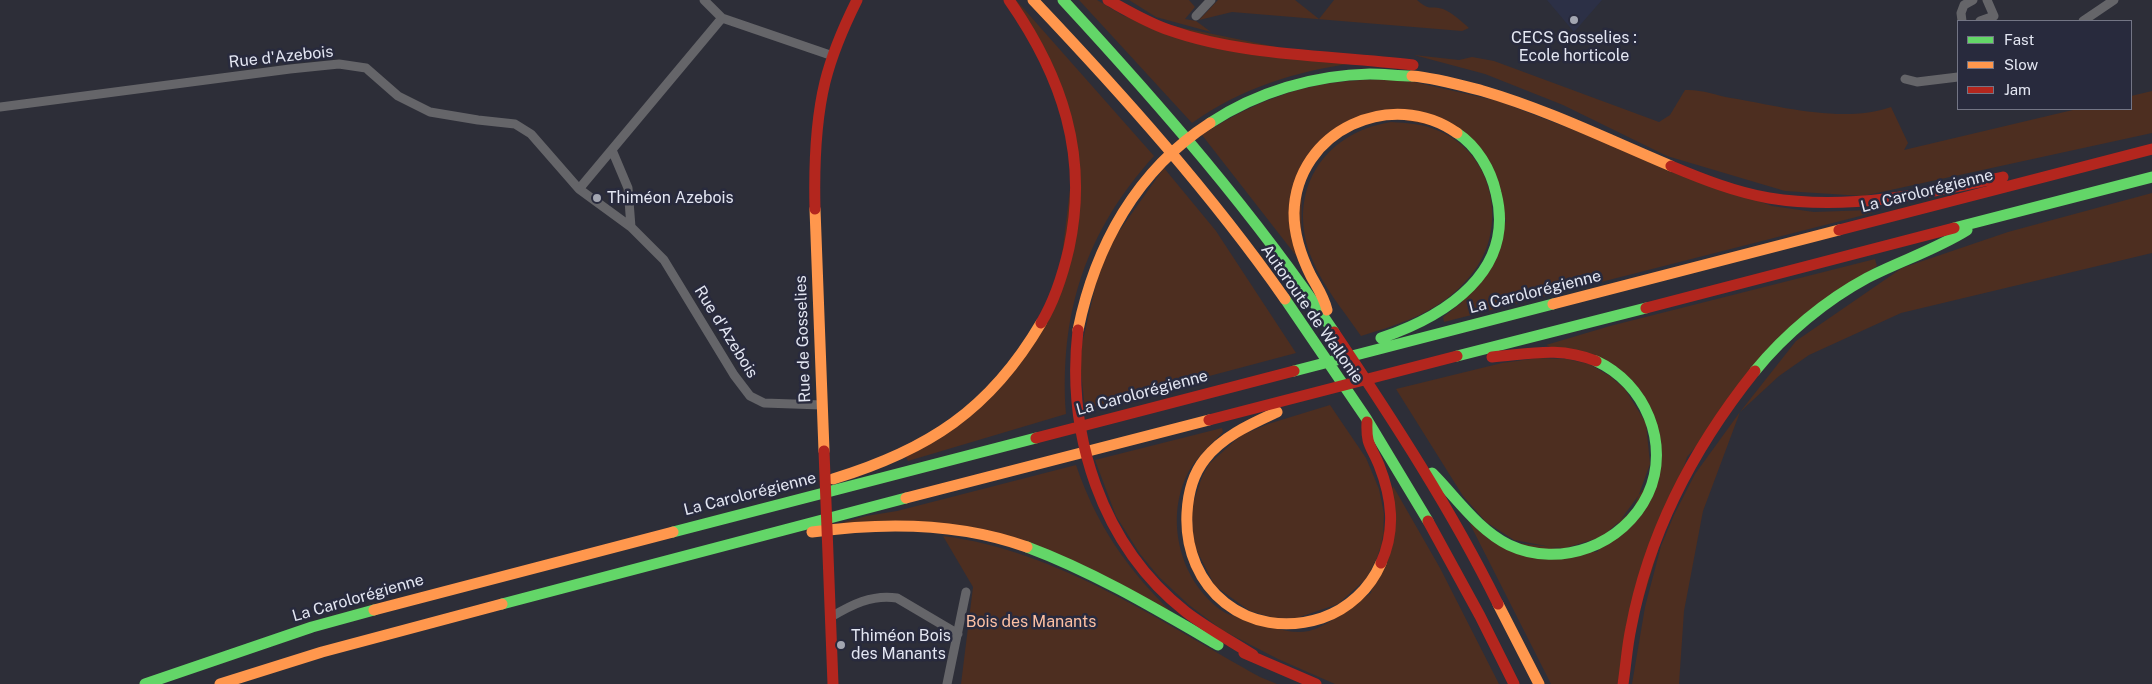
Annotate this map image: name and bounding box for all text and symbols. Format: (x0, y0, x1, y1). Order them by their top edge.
marker: CECS Gosselies : Ecole horticole (1568, 14, 1580, 26)
legend (1957, 20, 2132, 110)
place label: CECS Gosselies : Ecole horticole (1511, 28, 1637, 66)
text: Fast (2004, 31, 2034, 48)
street label: Rue d'Azebois (228, 42, 334, 72)
text: Slow (2004, 56, 2038, 73)
text: Jam (2004, 81, 2031, 98)
street label: La Carolorégienne (1859, 165, 1995, 217)
place label: Thiméon Azebois (607, 188, 734, 208)
marker: Thiméon Azebois (591, 192, 603, 204)
street label: Autoroute de Wallonie (1257, 241, 1367, 387)
street label: La Carolorégienne (1467, 266, 1603, 318)
street label: Rue de Gosselies (791, 275, 815, 403)
street label: Rue d'Azebois (690, 282, 762, 382)
street label: La Carolorégienne (1074, 366, 1210, 420)
street label: La Carolorégienne (682, 468, 818, 520)
street label: La Carolorégienne (290, 570, 426, 626)
park label: Bois des Manants (966, 612, 1096, 632)
place label: Thiméon Bois des Manants (851, 626, 951, 664)
marker: Thiméon Bois des Manants (835, 639, 847, 651)

